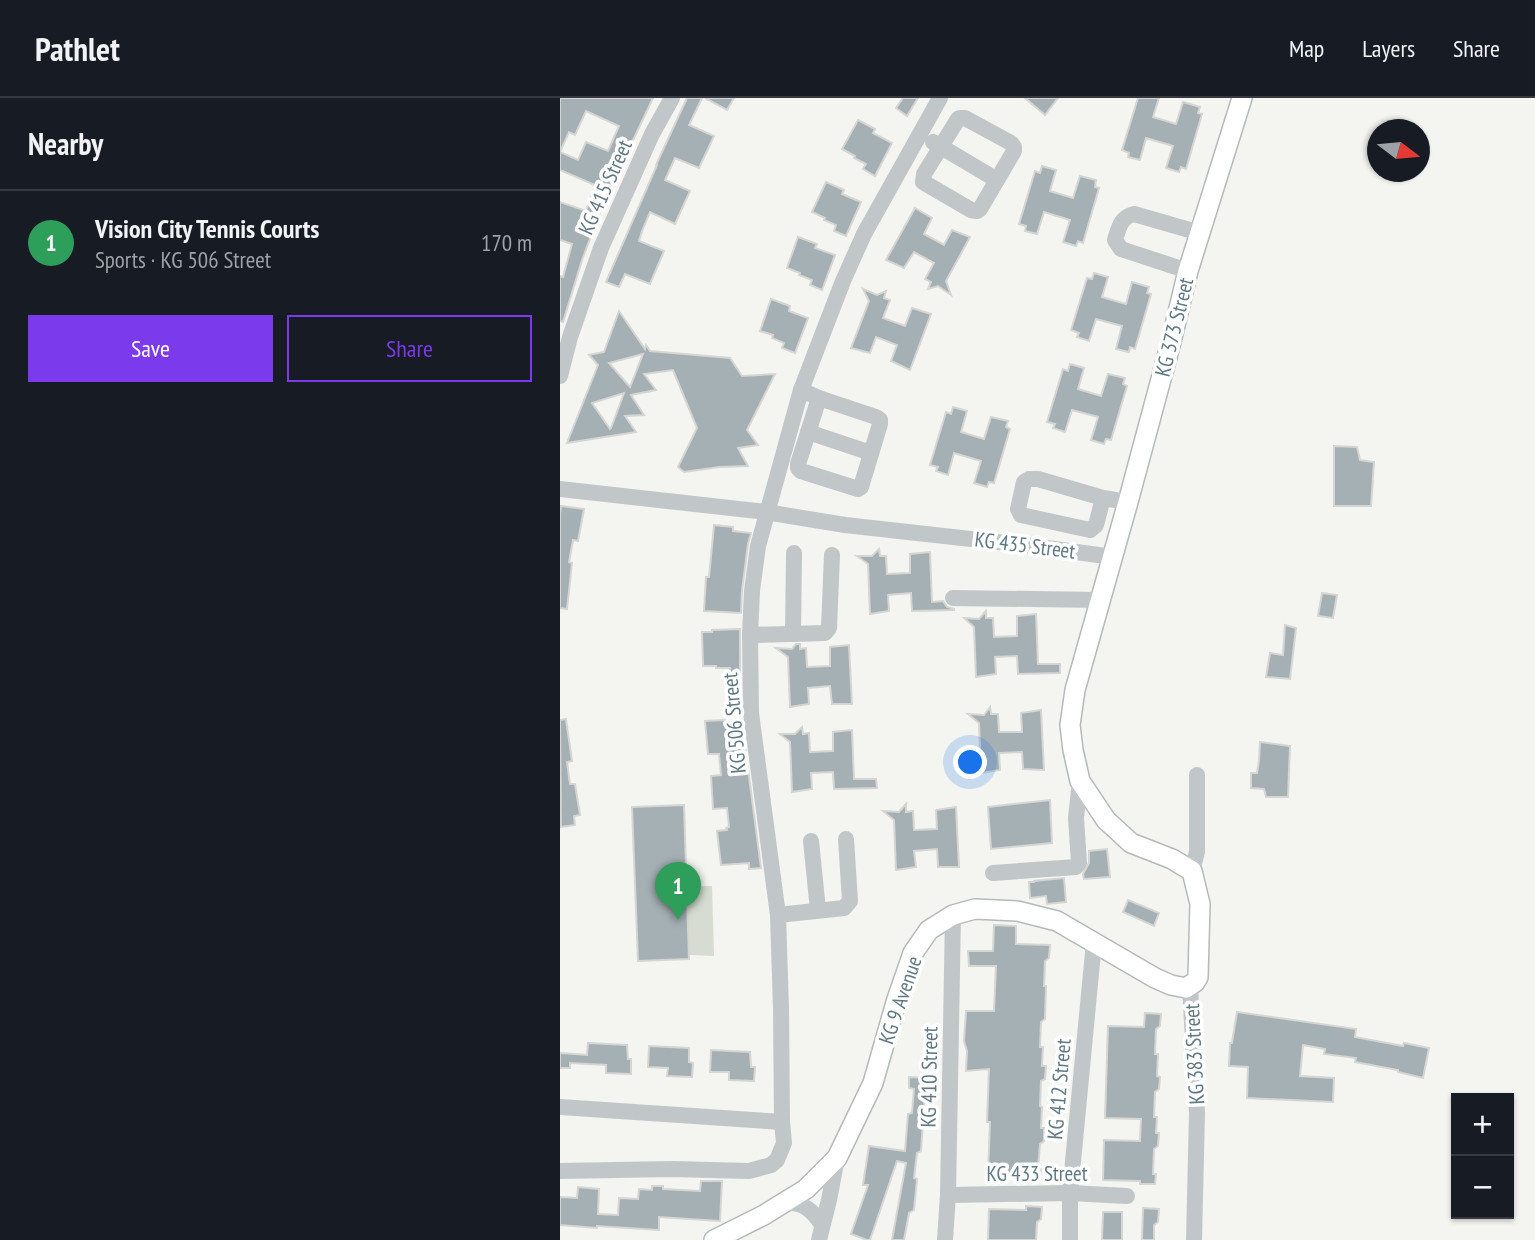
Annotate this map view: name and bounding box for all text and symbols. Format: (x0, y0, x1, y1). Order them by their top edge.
text: Pathlet (35, 27, 120, 70)
text: Map (1289, 33, 1324, 64)
text: Layers (1362, 33, 1415, 64)
text: Share (1453, 33, 1500, 64)
north arrow (1367, 119, 1430, 182)
text: Nearby (28, 124, 103, 163)
street label: KG 415 Street (572, 135, 638, 239)
text: Vision City Tennis Courts (95, 212, 319, 245)
text: 1 (46, 228, 57, 257)
text: 170 m (481, 228, 532, 257)
text: Sports · KG 506 Street (95, 245, 271, 274)
street label: KG 373 Street (1149, 275, 1199, 379)
button: Save (28, 315, 273, 382)
button: Share (287, 315, 532, 382)
street label: KG 435 Street (973, 525, 1077, 565)
street label: KG 506 Street (716, 671, 752, 774)
your location (953, 745, 987, 779)
pin: 1 (655, 862, 701, 920)
street label: KG 9 Avenue (872, 953, 928, 1047)
street label: KG 383 Street (1178, 1003, 1210, 1105)
street label: KG 410 Street (915, 1026, 943, 1128)
street label: KG 412 Street (1041, 1037, 1077, 1140)
map controls (1451, 1093, 1514, 1219)
button: + (1451, 1093, 1514, 1156)
button: − (1451, 1156, 1514, 1219)
street label: KG 433 Street (987, 1160, 1088, 1187)

